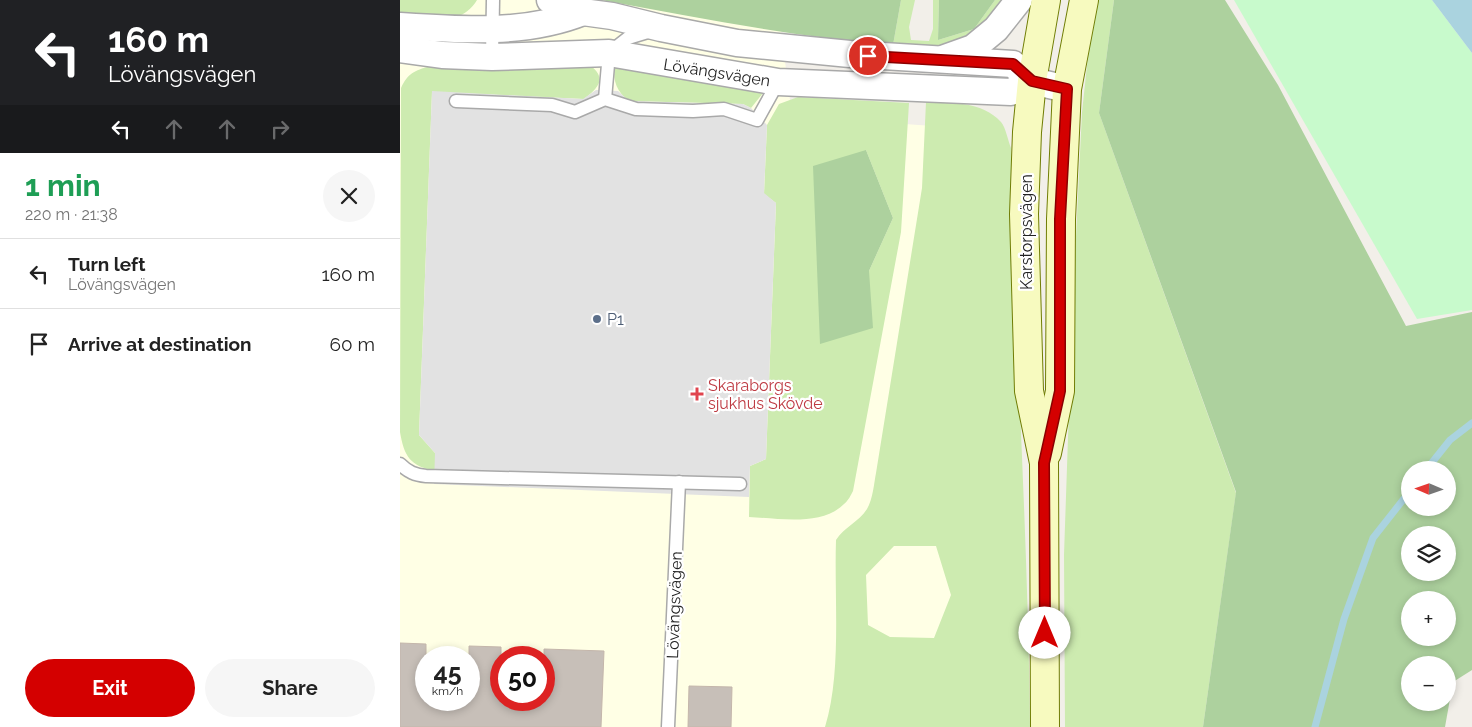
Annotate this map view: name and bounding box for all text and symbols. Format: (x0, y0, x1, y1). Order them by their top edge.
text: 160 m (108, 19, 209, 60)
icon: left (25, 20, 90, 85)
pin (847, 35, 889, 77)
icon: arrive (854, 42, 882, 70)
street label: Lövängsvägen (662, 55, 772, 90)
text: Lövängsvägen (108, 61, 256, 87)
icon: left (107, 115, 135, 143)
icon: ahead (160, 115, 188, 143)
icon: ahead (213, 115, 241, 143)
icon: right (266, 115, 294, 143)
text: 1 min (25, 168, 101, 203)
button: close (323, 170, 375, 222)
street label: Karstorpsvägen (1017, 174, 1036, 290)
text: 220 m · 21:38 (25, 205, 118, 224)
text: Turn left (68, 253, 145, 275)
icon: left (25, 260, 53, 288)
text: 160 m (321, 263, 375, 285)
text: Lövängsvägen (68, 275, 176, 294)
place label: P1 (607, 310, 624, 329)
marker: P1 (591, 313, 603, 325)
icon: arrive (25, 330, 53, 358)
text: Arrive at destination (68, 333, 252, 355)
text: 60 m (330, 333, 375, 355)
place label: Skaraborgs sjukhus Skövde (708, 376, 823, 413)
marker: Skaraborgs sjukhus Skövde (690, 387, 704, 401)
north arrow (1401, 461, 1456, 516)
map controls (1401, 461, 1456, 711)
button: layers (1401, 526, 1456, 581)
street label: Lövängsvägen (663, 551, 686, 659)
button: + (1401, 591, 1456, 646)
position arrow (1018, 606, 1070, 658)
speed limit sign: 50 (490, 646, 555, 711)
button: − (1401, 656, 1456, 711)
text: 45 (433, 657, 462, 687)
button: Exit (25, 659, 195, 717)
button: Share (205, 659, 375, 717)
text: km/h (432, 684, 463, 698)

